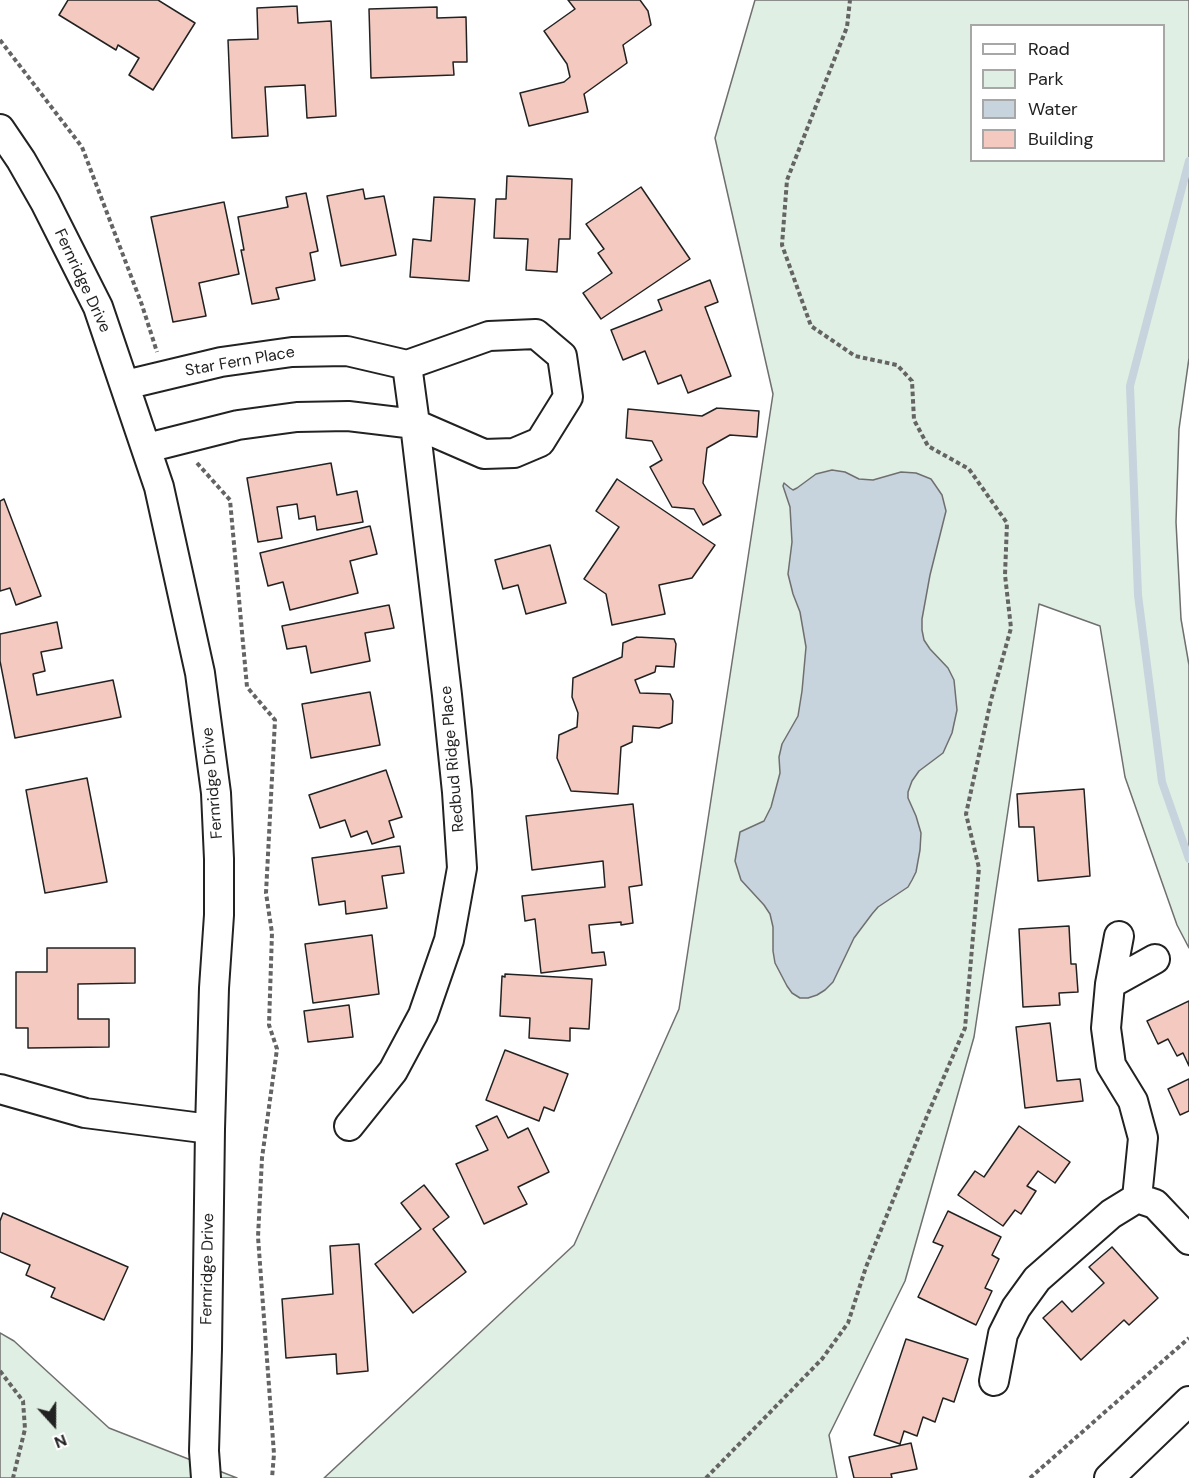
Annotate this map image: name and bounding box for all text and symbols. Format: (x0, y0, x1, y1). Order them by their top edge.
legend (970, 24, 1165, 162)
text: Road (1028, 37, 1070, 61)
text: Park (1028, 67, 1064, 91)
text: Water (1028, 97, 1078, 121)
text: Building (1028, 127, 1093, 151)
street label: Fernridge Drive (50, 226, 114, 336)
street label: Star Fern Place (184, 343, 296, 381)
street label: Redbud Ridge Place (437, 685, 469, 833)
street label: Fernridge Drive (199, 726, 227, 840)
street label: Fernridge Drive (197, 1213, 219, 1325)
north arrow (24, 1394, 84, 1454)
text: N (51, 1429, 70, 1453)

